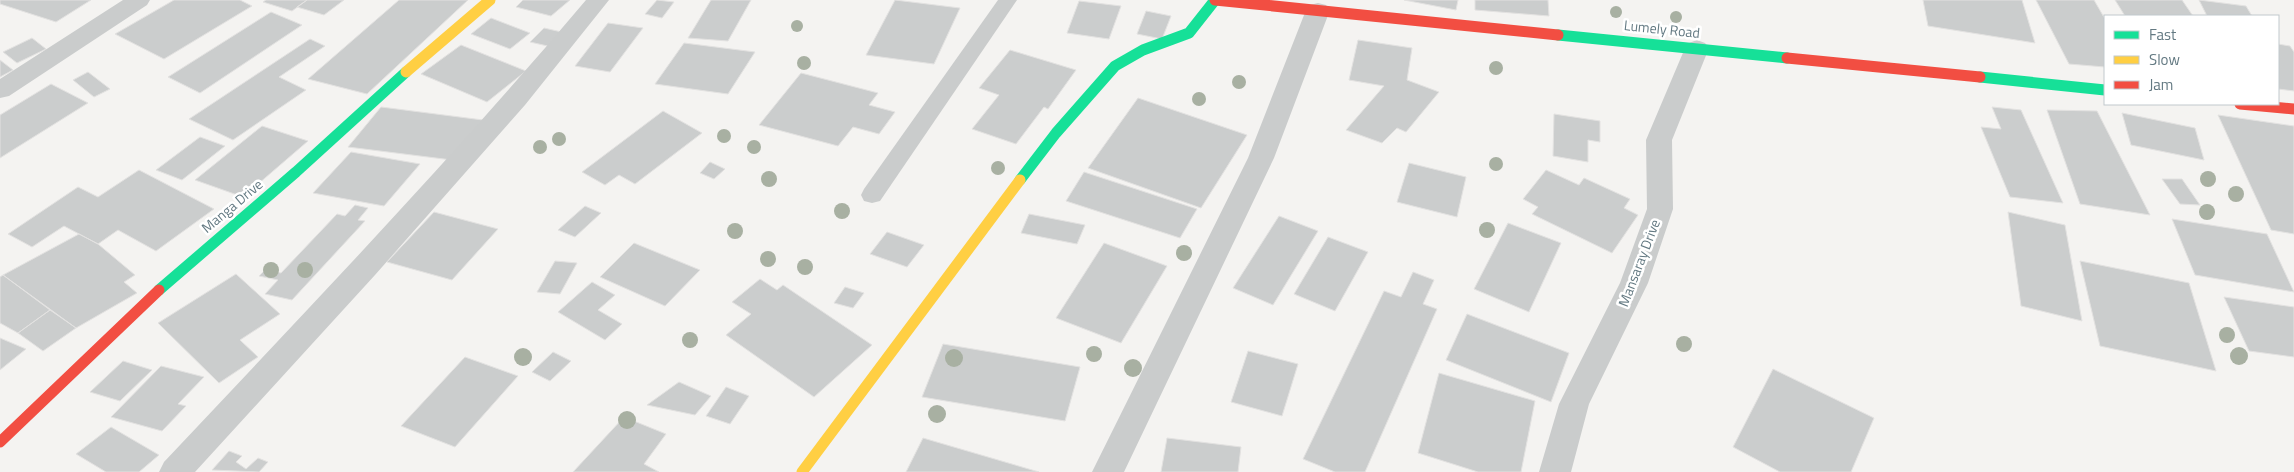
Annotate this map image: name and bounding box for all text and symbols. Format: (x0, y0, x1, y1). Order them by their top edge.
street label: Lumely Road (1623, 14, 1701, 43)
legend (2104, 15, 2279, 105)
text: Fast (2149, 23, 2177, 46)
text: Slow (2149, 48, 2180, 71)
text: Jam (2149, 73, 2173, 96)
street label: Manga Drive (197, 174, 267, 238)
street label: Mansaray Drive (1612, 216, 1665, 310)

